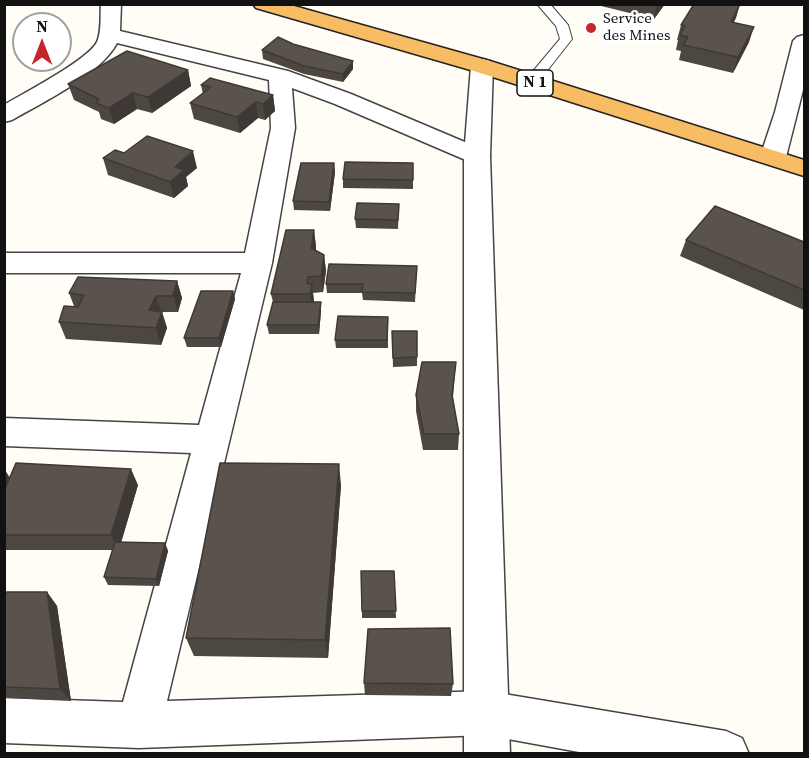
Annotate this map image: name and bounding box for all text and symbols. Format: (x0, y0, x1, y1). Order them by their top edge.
place label: Service des Mines (603, 10, 670, 45)
north arrow (12, 12, 72, 72)
text: N (36, 15, 48, 37)
marker: Service des Mines (584, 21, 598, 35)
road number: N 1 (517, 70, 553, 96)

